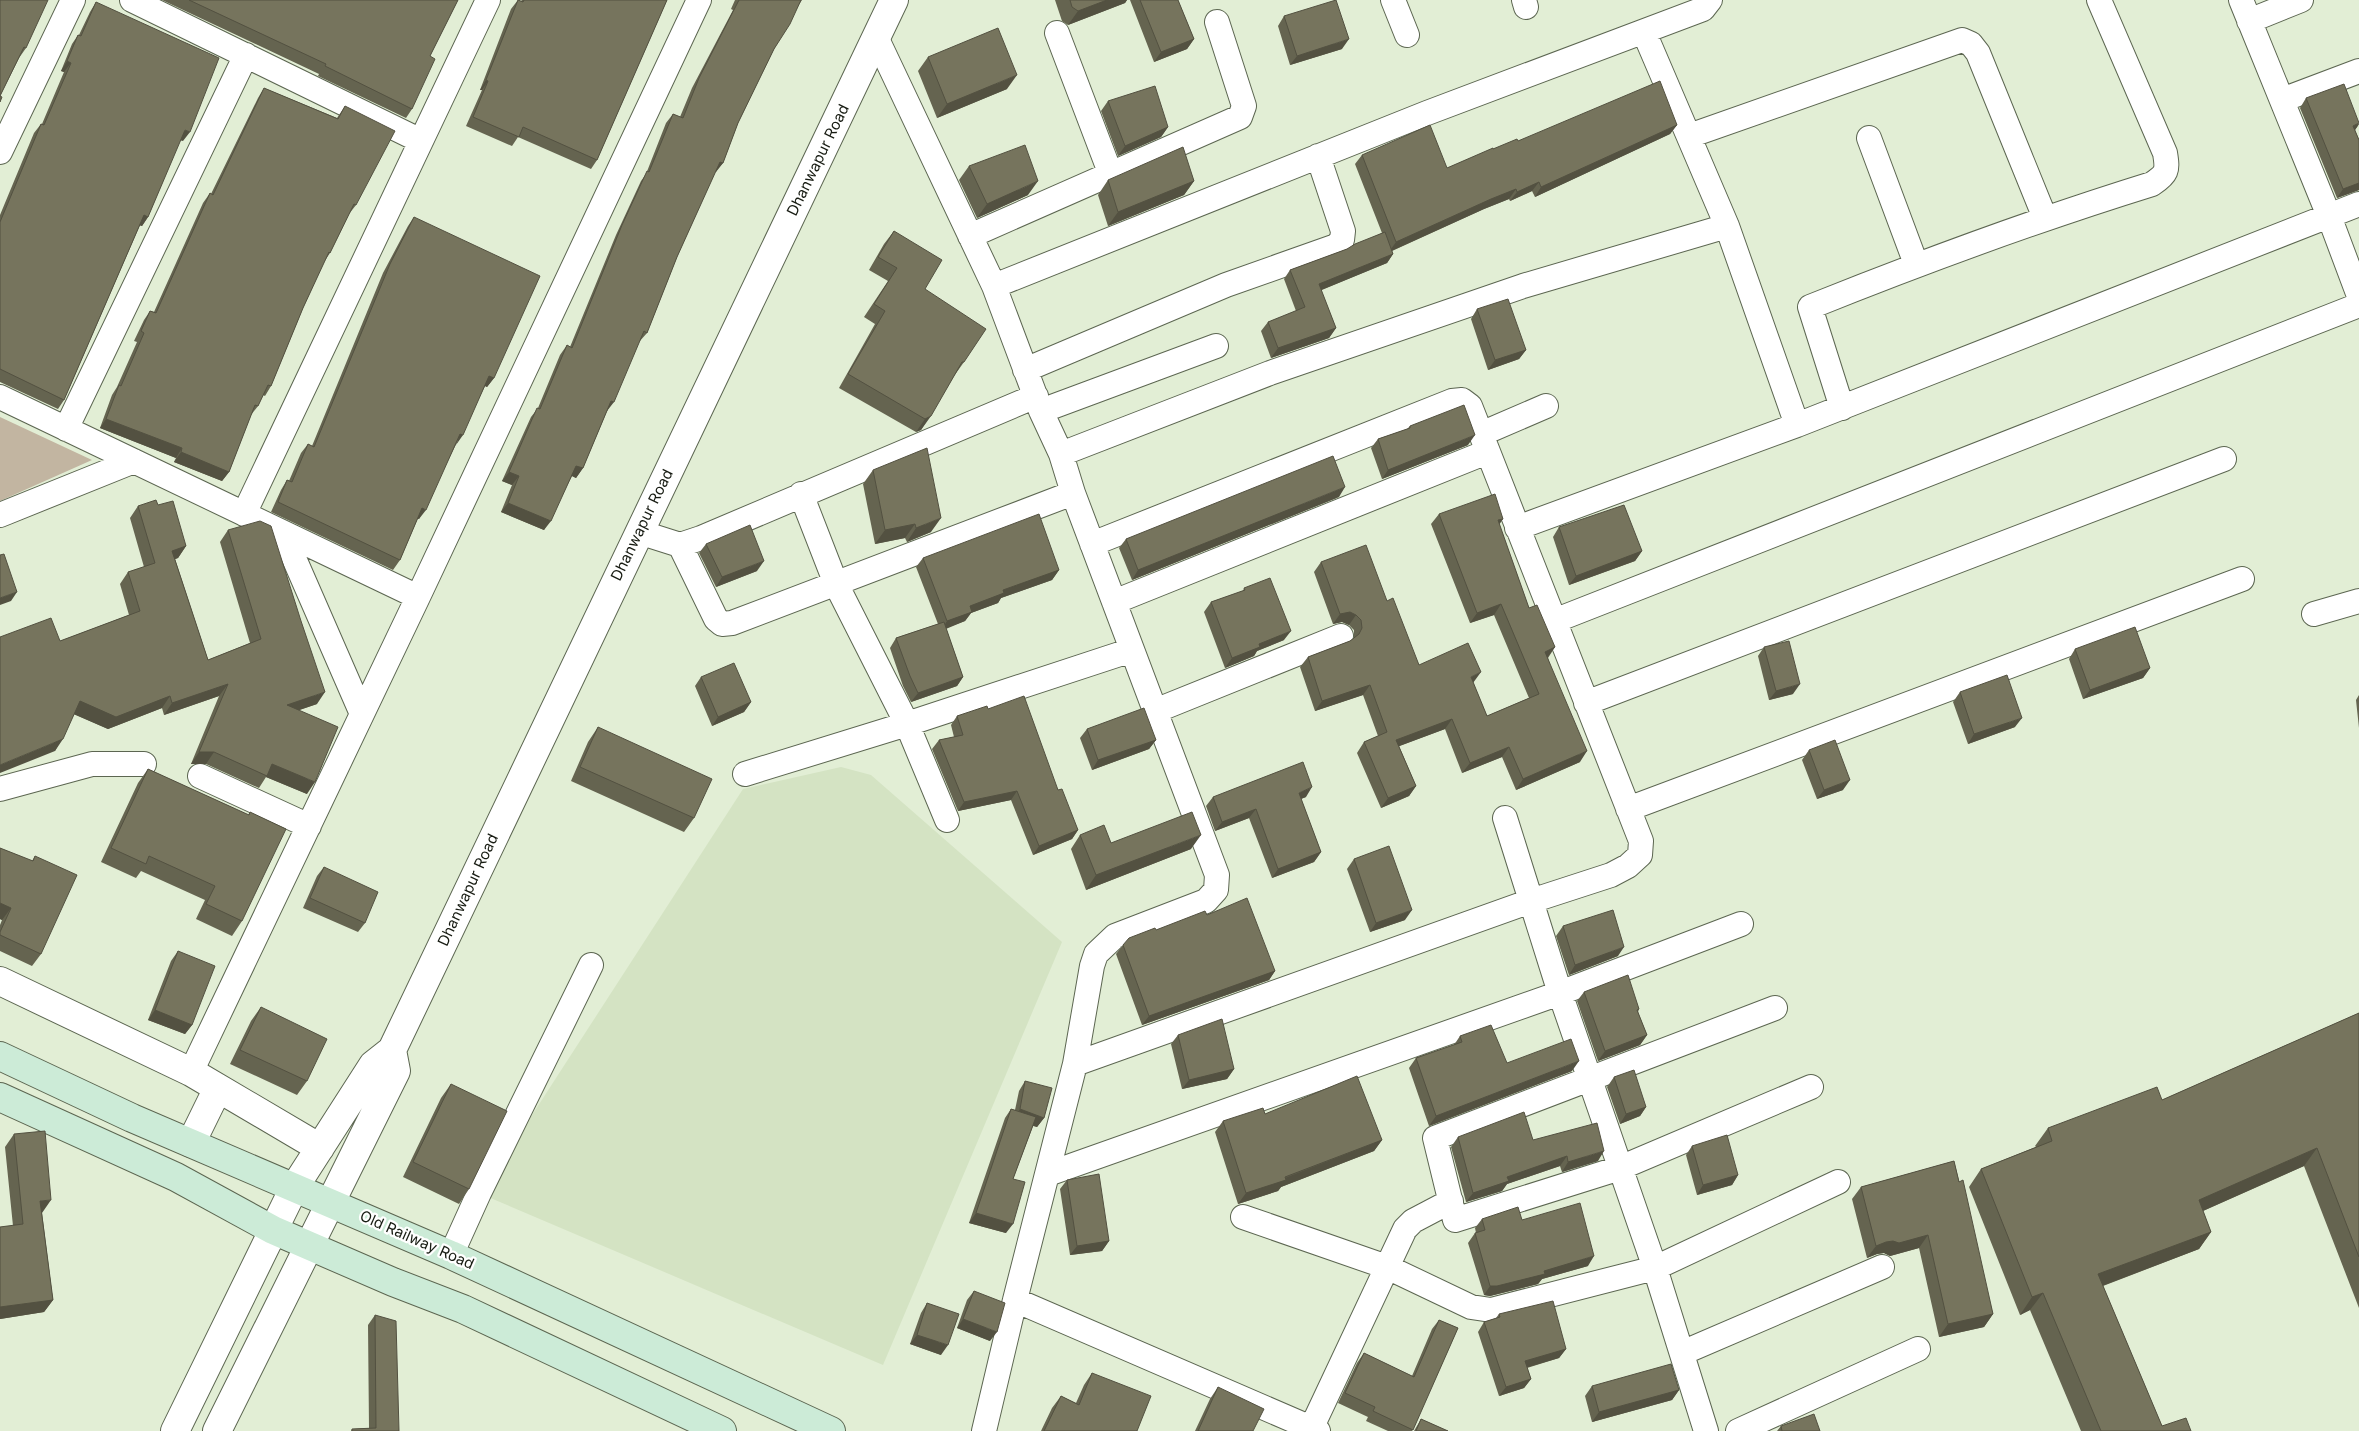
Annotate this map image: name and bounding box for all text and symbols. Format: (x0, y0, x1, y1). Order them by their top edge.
street label: Dhanwapur Road (782, 101, 853, 219)
street label: Dhanwapur Road (606, 466, 677, 584)
street label: Dhanwapur Road (433, 831, 502, 949)
street label: Old Railway Road (357, 1206, 477, 1273)

